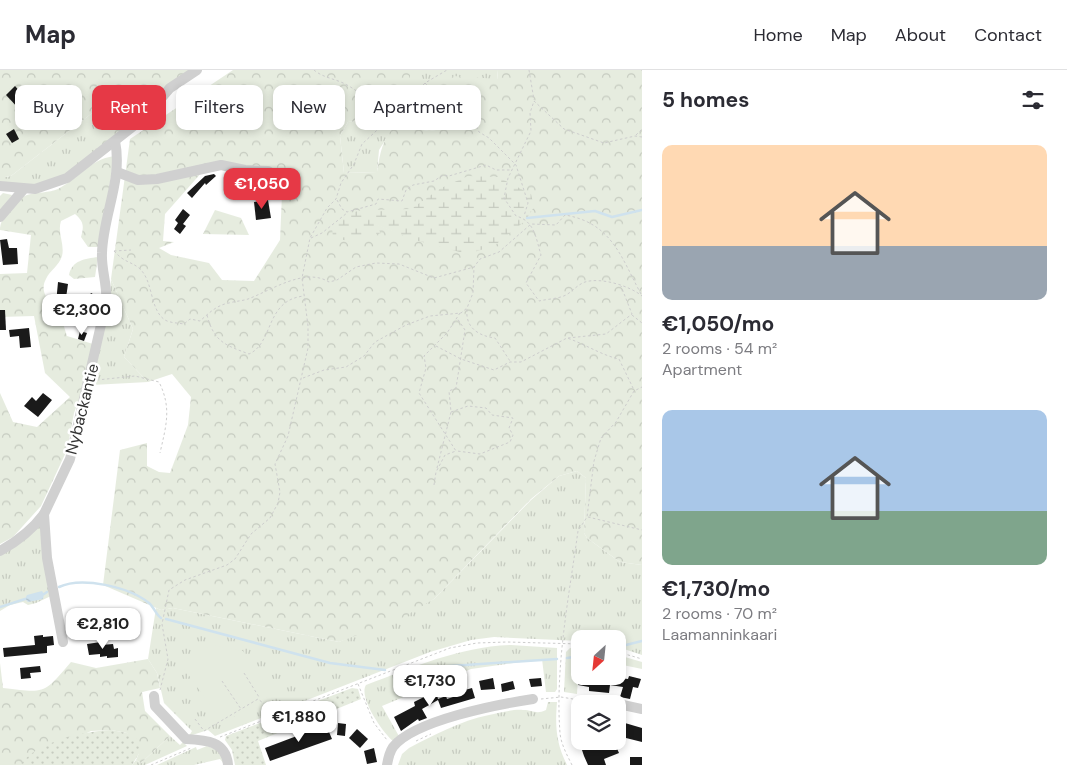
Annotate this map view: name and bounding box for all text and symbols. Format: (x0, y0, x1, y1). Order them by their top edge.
text: Map (25, 19, 76, 50)
text: Home (753, 23, 803, 47)
text: Map (831, 23, 867, 47)
text: About (895, 23, 946, 47)
text: Contact (974, 23, 1042, 47)
chip: Buy (15, 85, 82, 130)
chip: Rent (92, 85, 166, 130)
chip: Filters (176, 85, 263, 130)
chip: New (273, 85, 345, 130)
chip: Apartment (355, 85, 481, 130)
text: 5 homes (662, 86, 749, 114)
icon: filters (1019, 86, 1047, 114)
pin: €1,050 (221, 168, 303, 210)
text: €1,050 (235, 173, 289, 194)
icon: home (810, 178, 900, 268)
pin: €2,300 (41, 294, 123, 336)
text: €2,300 (53, 299, 111, 320)
text: €1,050/mo (662, 310, 774, 338)
text: 2 rooms · 54 m² (662, 338, 777, 359)
text: Apartment (662, 359, 742, 380)
street label: Nybackantie (61, 361, 103, 457)
icon: home (810, 443, 900, 533)
text: €1,730/mo (662, 575, 770, 603)
text: 2 rooms · 70 m² (662, 603, 777, 624)
pin: €2,810 (62, 608, 144, 650)
text: €2,810 (77, 613, 129, 634)
text: Laamanninkaari (662, 624, 777, 645)
north arrow (571, 630, 626, 685)
map controls (571, 630, 626, 750)
pin: €1,730 (389, 664, 471, 707)
text: €1,730 (404, 670, 456, 691)
button: layers (571, 695, 626, 750)
pin: €1,880 (258, 700, 340, 743)
text: €1,880 (272, 706, 326, 727)

